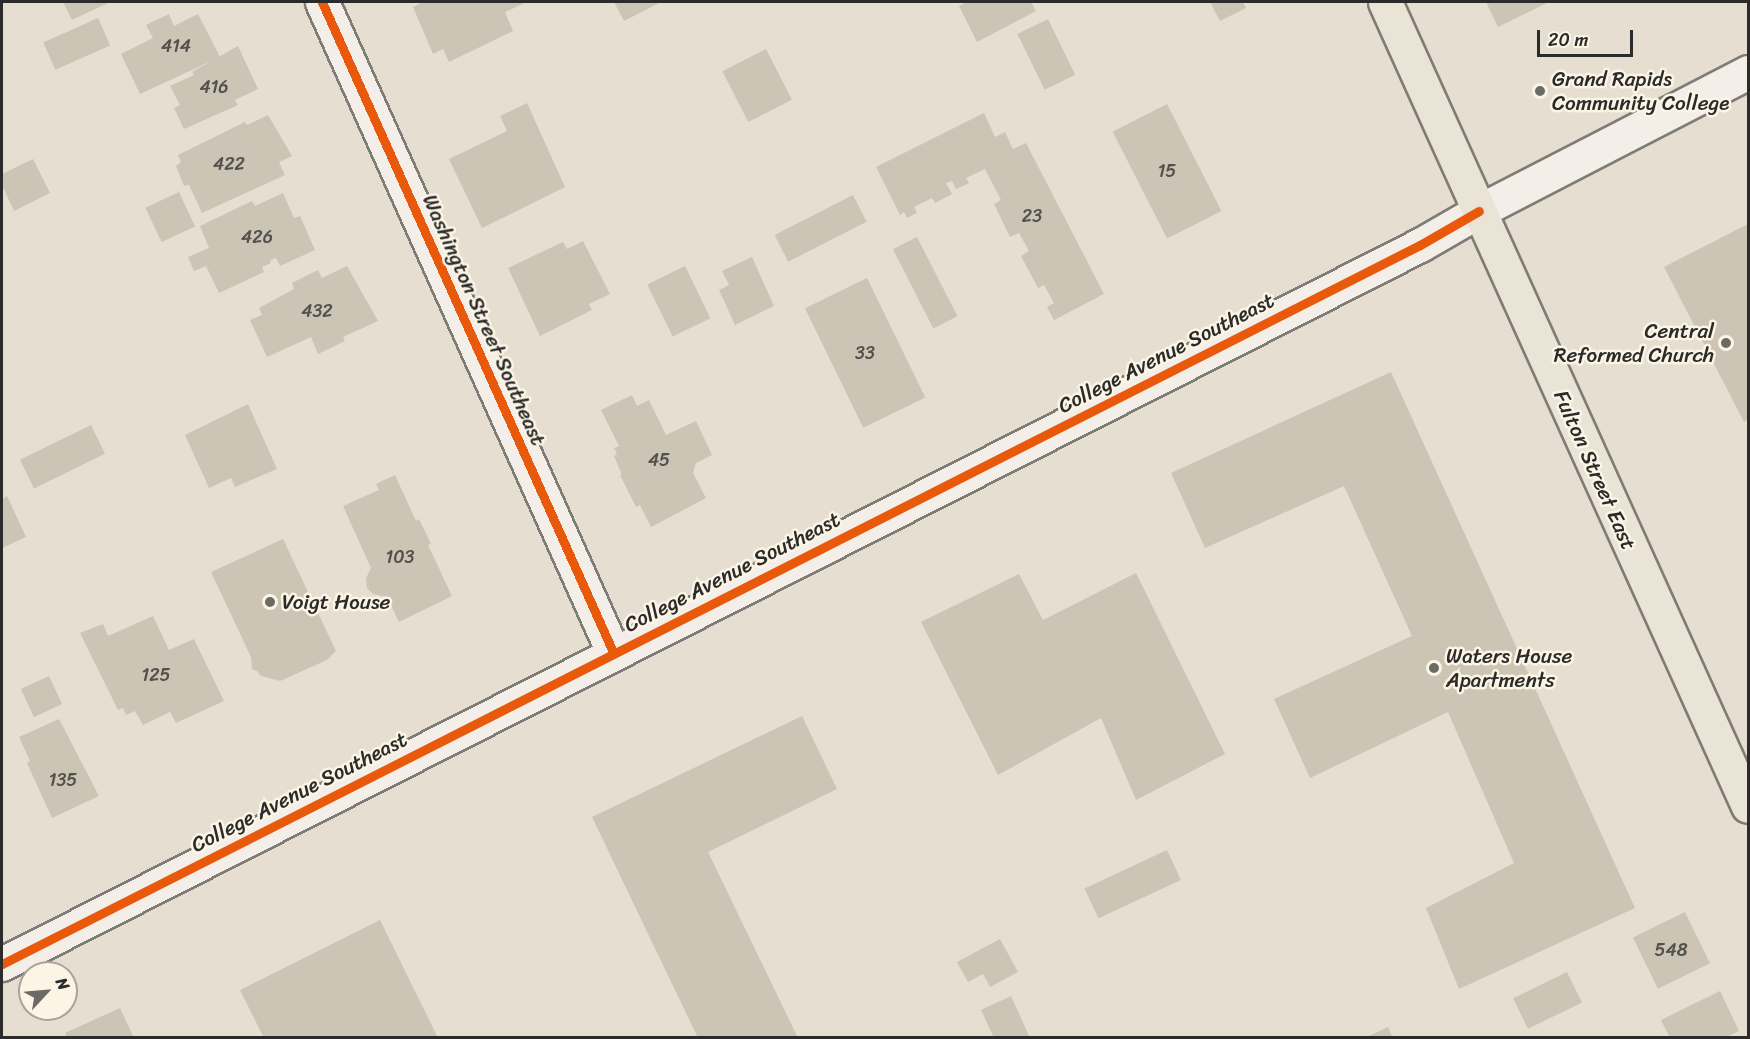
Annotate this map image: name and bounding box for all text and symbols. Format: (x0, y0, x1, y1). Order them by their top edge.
scale bar (1540, 18, 1636, 56)
text: 20 m (1548, 24, 1588, 56)
house number: 414 (161, 35, 191, 57)
place label: Grand Rapids Community College (1552, 66, 1729, 116)
house number: 416 (199, 76, 229, 98)
marker: Grand Rapids Community College (1533, 84, 1547, 98)
house number: 422 (213, 153, 245, 175)
house number: 15 (1158, 160, 1176, 182)
street label: Washington Street Southeast (417, 191, 551, 449)
house number: 23 (1022, 205, 1042, 227)
house number: 426 (241, 226, 273, 248)
street label: College Avenue Southeast (1054, 288, 1278, 418)
house number: 432 (301, 300, 333, 322)
place label: Central Reformed Church (1554, 318, 1714, 368)
marker: Central Reformed Church (1719, 336, 1733, 350)
house number: 33 (855, 342, 875, 364)
street label: Fulton Street East (1548, 386, 1642, 554)
house number: 45 (648, 449, 670, 471)
street label: College Avenue Southeast (620, 507, 844, 637)
house number: 103 (386, 546, 414, 568)
place label: Voigt House (282, 589, 391, 615)
marker: Voigt House (263, 595, 277, 609)
place label: Waters House Apartments (1446, 643, 1572, 693)
marker: Waters House Apartments (1427, 661, 1441, 675)
house number: 125 (141, 664, 171, 686)
street label: College Avenue Southeast (187, 727, 411, 857)
house number: 135 (49, 769, 77, 791)
house number: 548 (1654, 939, 1688, 961)
north arrow (18, 961, 78, 1021)
text: N (47, 972, 78, 995)

